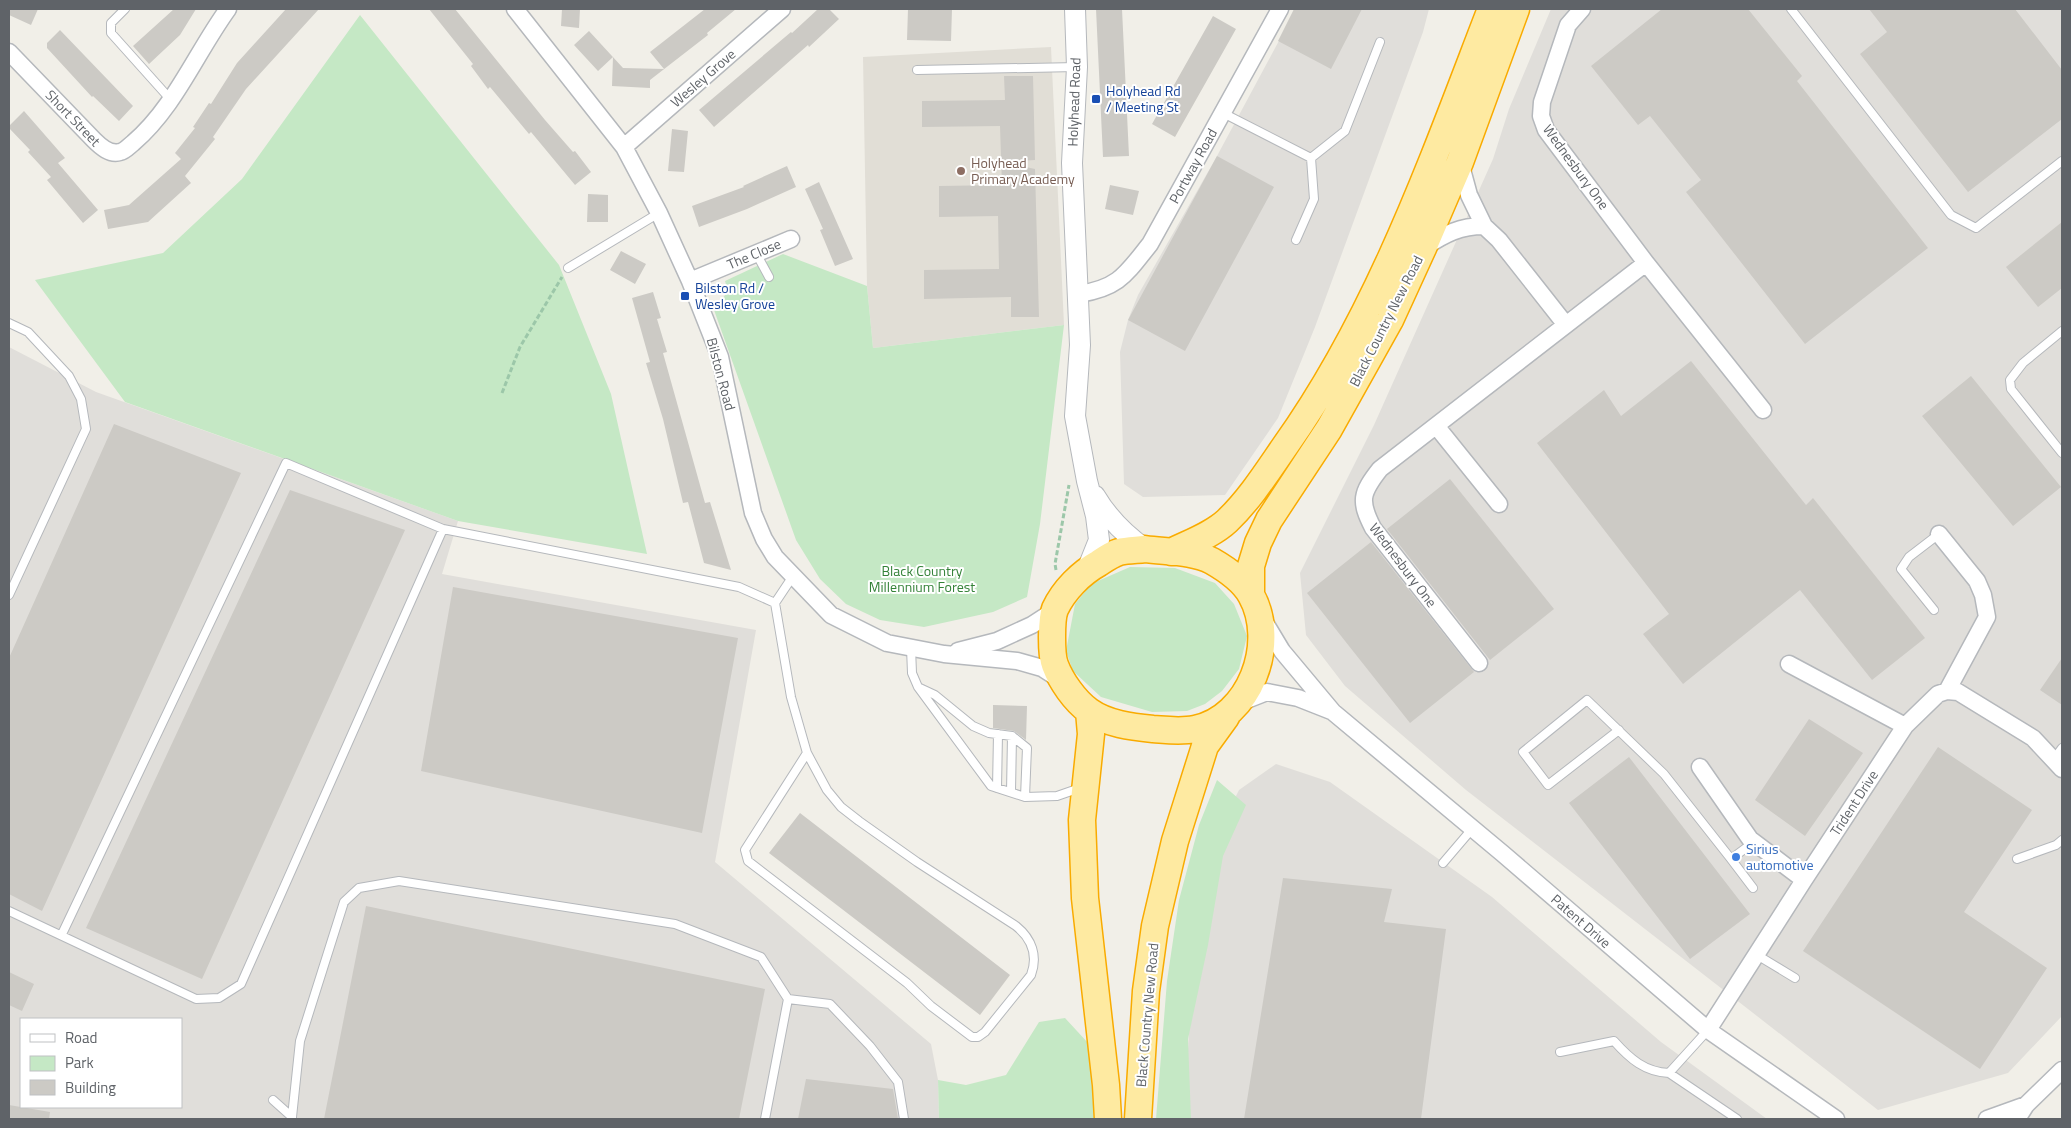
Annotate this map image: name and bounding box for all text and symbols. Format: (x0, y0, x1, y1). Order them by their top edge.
street label: Wesley Grove (666, 43, 740, 112)
street label: Holyhead Road (1061, 57, 1086, 147)
place label: Holyhead Rd / Meeting St (1106, 80, 1181, 117)
street label: Short Street (41, 85, 106, 151)
marker: Holyhead Rd / Meeting St (1090, 93, 1102, 105)
street label: Wednesbury One (1538, 120, 1615, 214)
street label: Portway Road (1163, 124, 1222, 207)
place label: Holyhead Primary Academy (971, 152, 1075, 189)
marker: Holyhead Primary Academy (955, 165, 967, 177)
street label: The Close (724, 233, 784, 274)
street label: Black Country New Road (1343, 252, 1428, 390)
place label: Bilston Rd / Wesley Grove (695, 277, 775, 314)
marker: Bilston Rd / Wesley Grove (679, 290, 691, 302)
street label: Bilston Road (702, 335, 741, 413)
street label: Wednesbury One (1365, 518, 1442, 611)
park label: Black Country Millennium Forest (869, 560, 975, 597)
street label: Trident Drive (1824, 766, 1883, 840)
place label: Sirius automotive (1746, 838, 1813, 875)
marker: Sirius automotive (1730, 851, 1742, 863)
street label: Patent Drive (1547, 889, 1616, 953)
street label: Black Country New Road (1130, 942, 1163, 1088)
legend (20, 1018, 182, 1108)
text: Road (65, 1026, 97, 1049)
text: Park (65, 1051, 94, 1074)
text: Building (65, 1076, 116, 1099)

